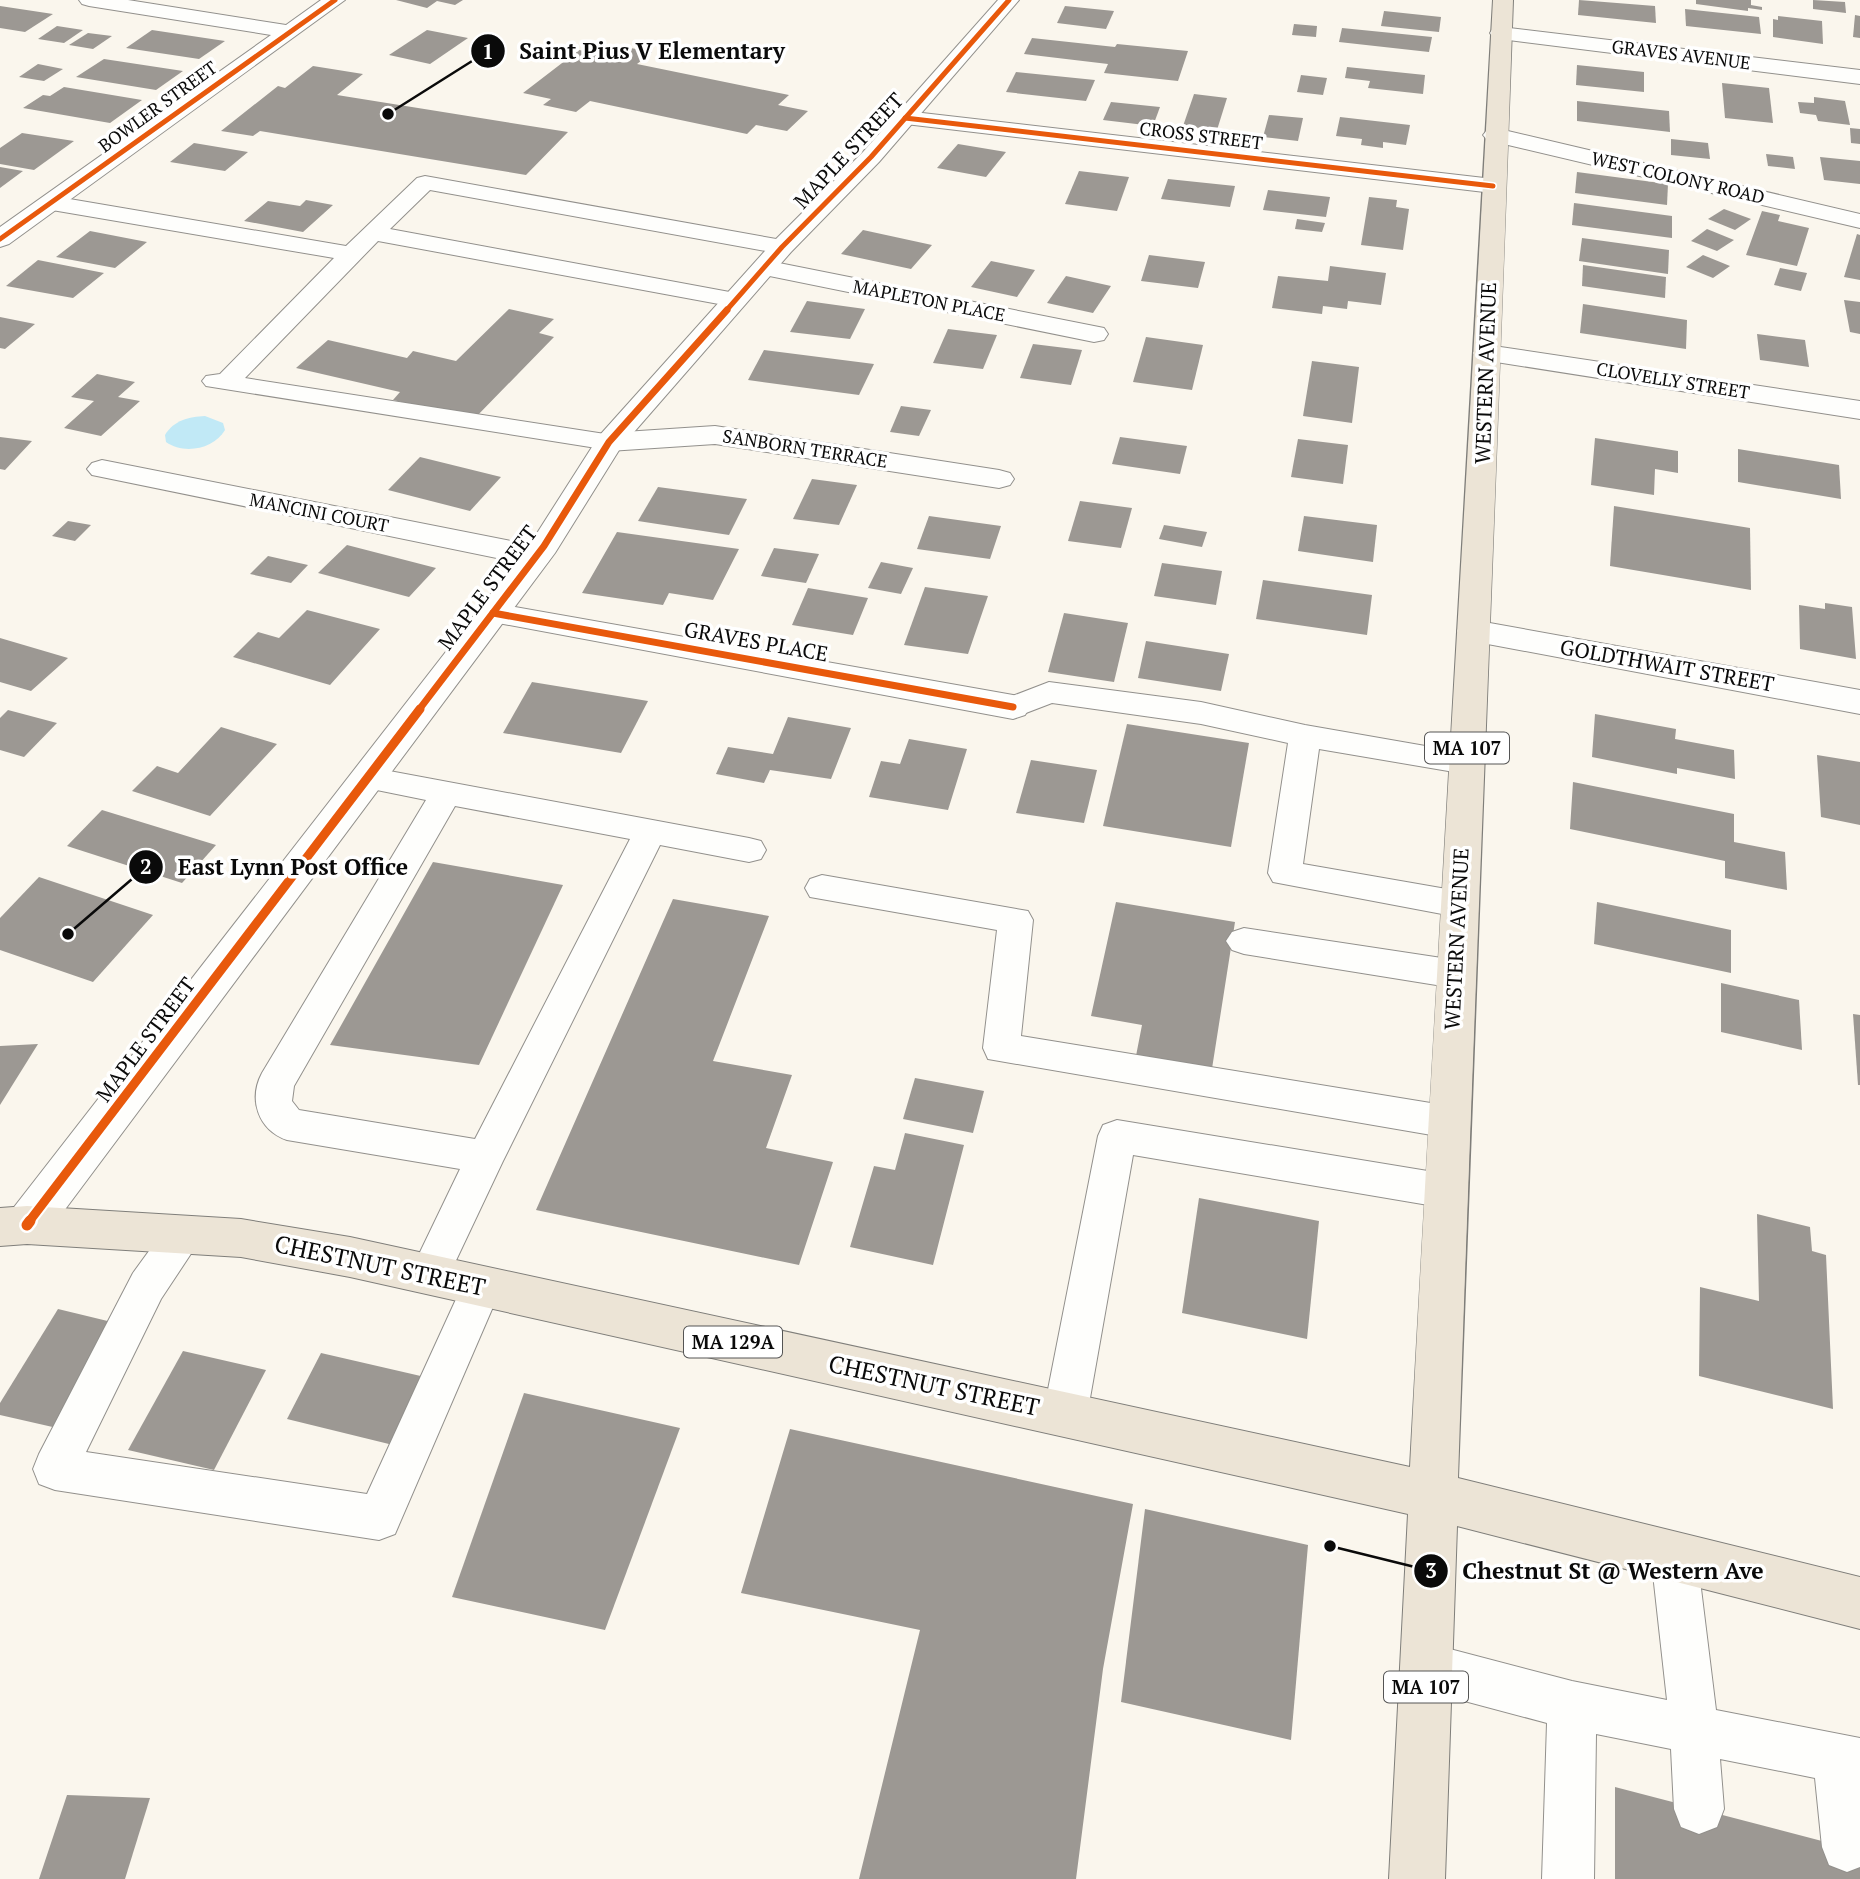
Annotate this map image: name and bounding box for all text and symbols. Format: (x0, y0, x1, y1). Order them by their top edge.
callout: Saint Pius V Elementary (470, 29, 799, 73)
street label: GRAVES AVENUE (1610, 34, 1752, 74)
text: Saint Pius V Elementary (519, 35, 786, 66)
text: 1 (482, 37, 494, 65)
street label: BOWLER STREET (93, 55, 222, 157)
street label: MAPLE STREET (787, 86, 909, 214)
street label: CROSS STREET (1138, 116, 1264, 154)
street label: WEST COLONY ROAD (1589, 145, 1767, 209)
street label: MAPLETON PLACE (851, 273, 1007, 327)
street label: WESTERN AVENUE (1468, 281, 1502, 465)
street label: CLOVELLY STREET (1595, 356, 1751, 404)
street label: SANBORN TERRACE (721, 423, 889, 473)
street label: MANCINI COURT (248, 487, 391, 537)
street label: MAPLE STREET (431, 519, 543, 655)
street label: GRAVES PLACE (682, 615, 830, 667)
street label: GOLDTHWAIT STREET (1558, 632, 1776, 698)
road number: MA 107 (1425, 733, 1509, 764)
callout: East Lynn Post Office (129, 845, 422, 889)
street label: WESTERN AVENUE (1437, 847, 1475, 1031)
text: East Lynn Post Office (178, 851, 408, 882)
text: 2 (140, 852, 152, 880)
street label: MAPLE STREET (89, 971, 201, 1107)
street label: CHESTNUT STREET (272, 1227, 489, 1303)
road number: MA 129A (684, 1326, 782, 1358)
street label: CHESTNUT STREET (826, 1347, 1043, 1423)
callout: Chestnut St @ Western Ave (1413, 1549, 1778, 1593)
text: Chestnut St @ Western Ave (1462, 1555, 1764, 1586)
text: 3 (1425, 1556, 1437, 1584)
road number: MA 107 (1384, 1672, 1468, 1702)

